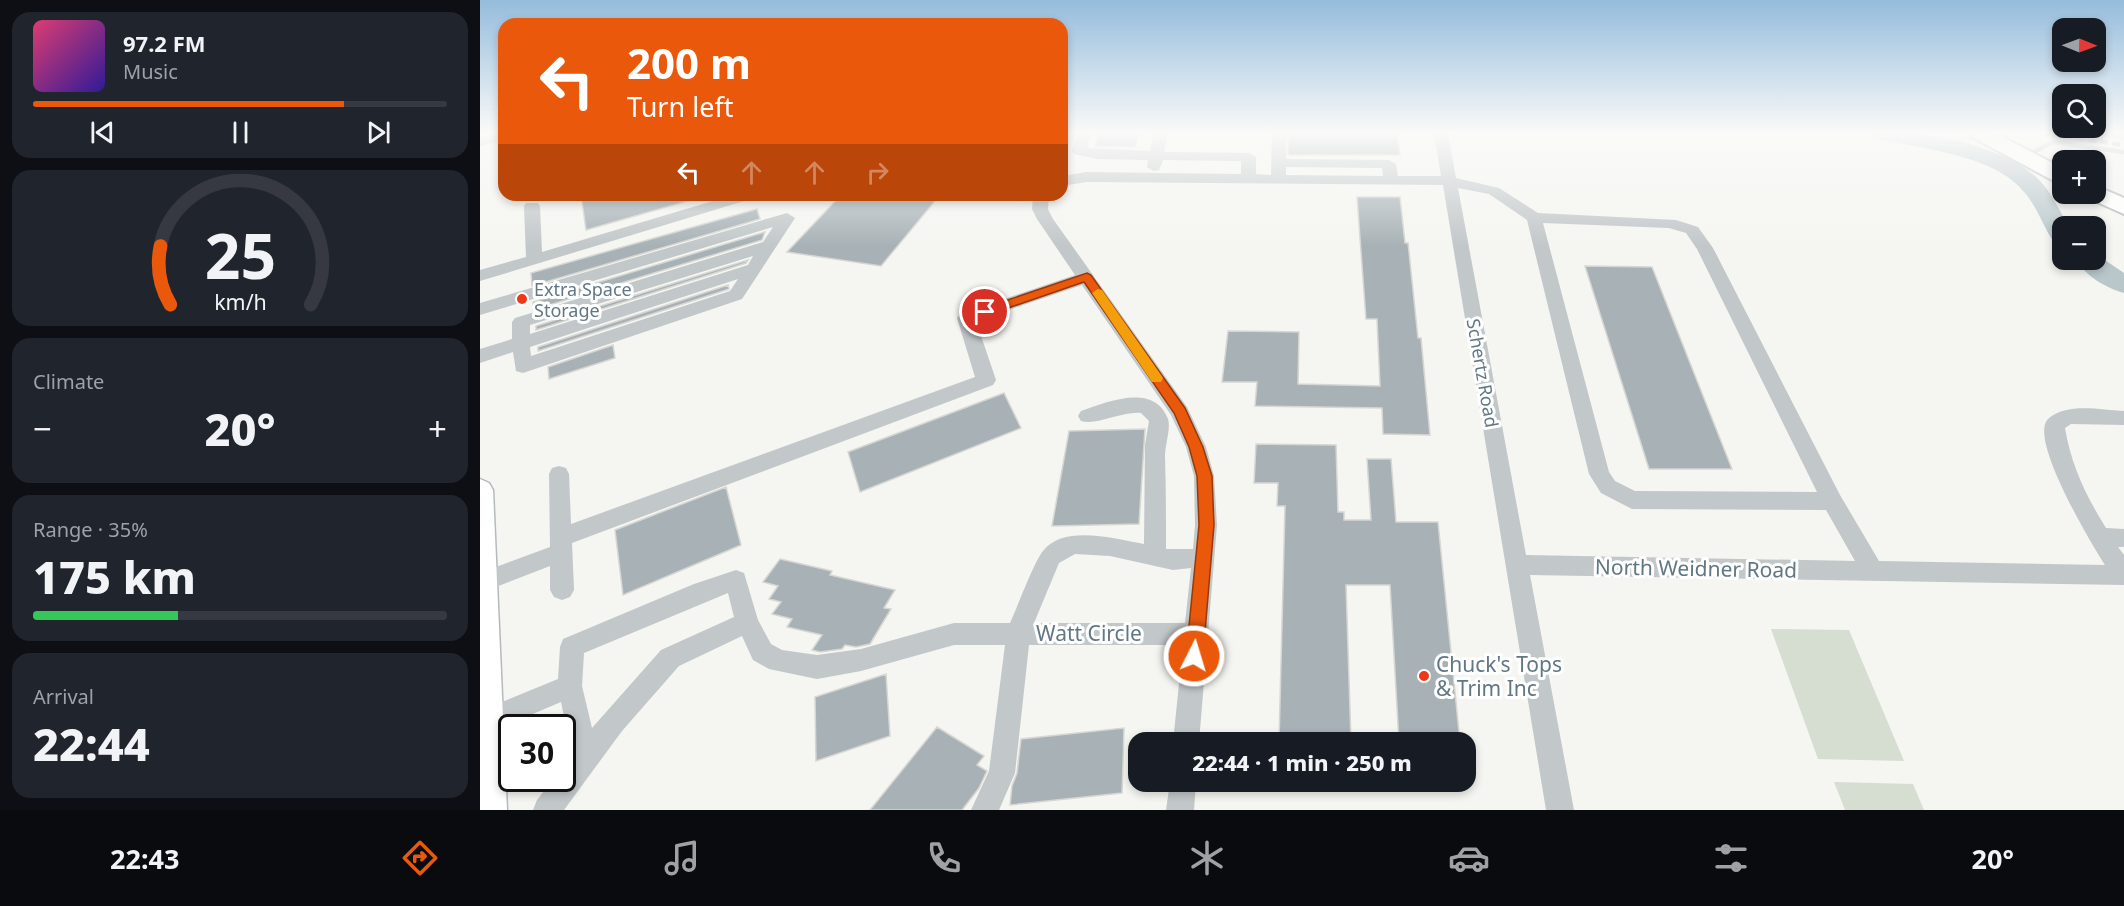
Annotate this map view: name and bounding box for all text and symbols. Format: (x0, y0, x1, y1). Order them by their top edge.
north arrow (2052, 18, 2106, 72)
map controls (2052, 18, 2106, 270)
text: 97.2 FM (123, 28, 205, 58)
text: 200 m (627, 34, 751, 91)
icon: left (528, 42, 606, 120)
text: Music (123, 58, 178, 85)
button: search (2052, 84, 2106, 138)
text: Turn left (627, 88, 733, 125)
icon: previous (86, 116, 119, 149)
icon: pause (224, 116, 257, 149)
icon: next (362, 116, 395, 149)
button: + (2052, 150, 2106, 204)
icon: left (672, 156, 705, 189)
icon: ahead (735, 156, 768, 189)
icon: ahead (798, 156, 831, 189)
icon: right (861, 156, 894, 189)
text: 25 (204, 212, 276, 297)
button: − (2052, 216, 2106, 270)
place label: Extra Space Storage (534, 277, 632, 322)
pin (959, 286, 1010, 337)
text: km/h (214, 287, 266, 316)
marker: Extra Space Storage (515, 292, 529, 306)
icon: arrive (968, 295, 1001, 328)
street label: Schertz Road (1462, 317, 1504, 429)
text: Climate (33, 368, 104, 395)
text: 20° (204, 398, 276, 459)
text: − (33, 406, 52, 451)
text: + (428, 406, 447, 451)
text: Range · 35% (33, 516, 148, 543)
text: 175 km (33, 546, 196, 607)
street label: North Weidner Road (1595, 552, 1797, 584)
street label: Watt Circle (1036, 619, 1142, 647)
position arrow (1162, 624, 1226, 688)
place label: Chuck's Tops & Trim Inc (1436, 650, 1562, 702)
marker: Chuck's Tops & Trim Inc (1417, 669, 1431, 683)
text: Arrival (33, 683, 94, 710)
text: 22:44 (33, 713, 150, 774)
speed limit sign: 30 (498, 714, 576, 792)
text: 22:44 · 1 min · 250 m (1192, 747, 1412, 777)
icon: directions (399, 837, 441, 879)
icon: music (661, 837, 703, 879)
icon: phone (923, 837, 965, 879)
icon: climate (1186, 837, 1228, 879)
icon: car (1448, 837, 1490, 879)
icon: filters (1710, 837, 1752, 879)
text: 22:43 (110, 840, 179, 877)
text: 20° (1972, 840, 2014, 877)

